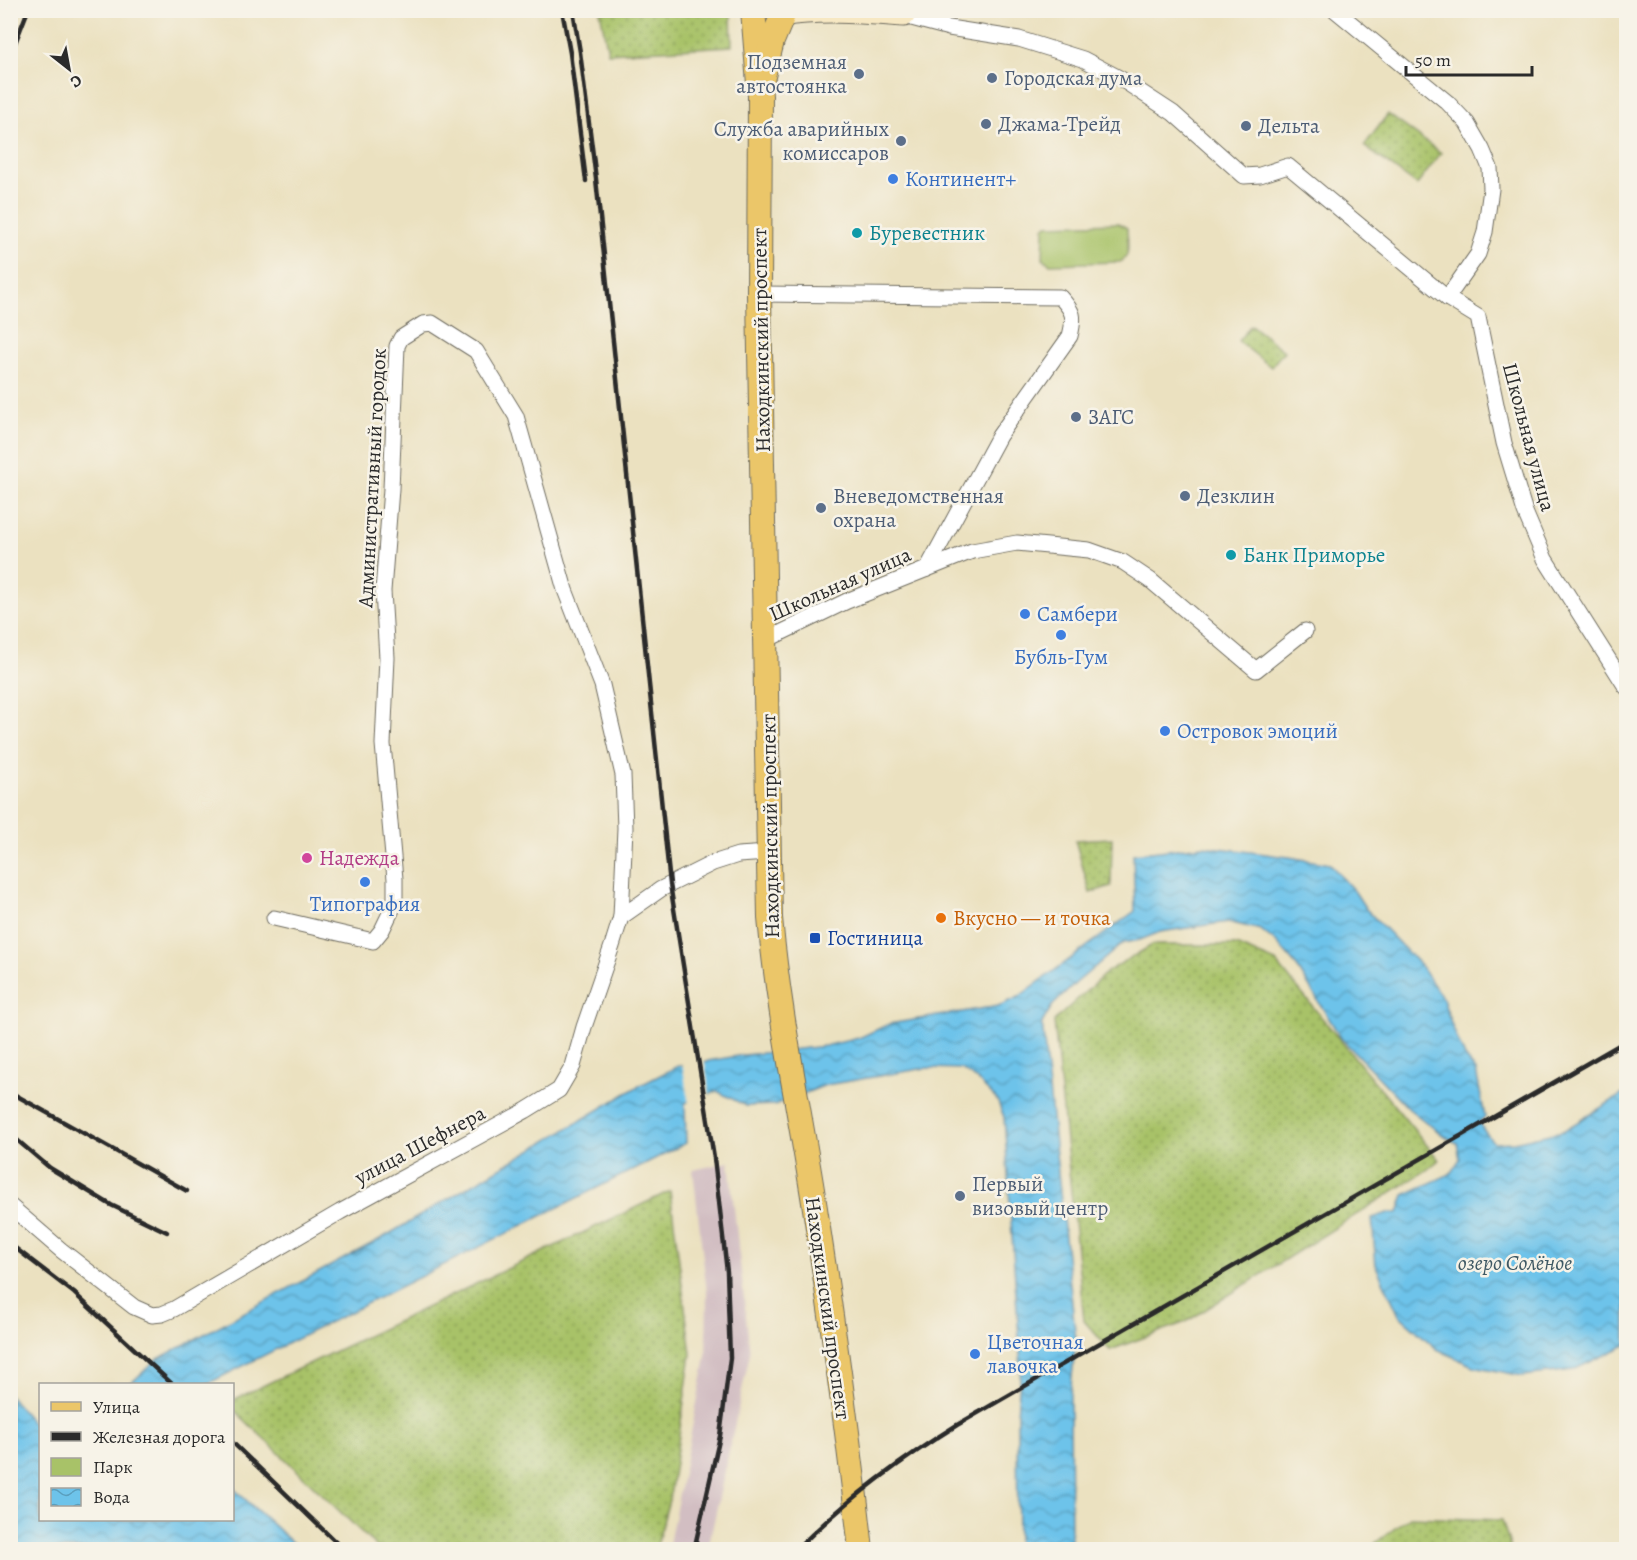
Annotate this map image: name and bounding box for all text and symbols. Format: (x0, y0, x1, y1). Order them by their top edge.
north arrow (39, 39, 99, 99)
scale bar (1406, 39, 1532, 77)
place label: Подземная автостоянка (736, 48, 847, 100)
text: 50 m (1415, 48, 1451, 72)
place label: Городская дума (1004, 64, 1143, 92)
marker: Подземная автостоянка (852, 67, 866, 81)
text: С (66, 69, 86, 93)
marker: Городская дума (985, 71, 999, 85)
place label: Джама-Трейд (998, 110, 1121, 138)
place label: Дельта (1258, 112, 1320, 140)
place label: Служба аварийных комиссаров (714, 115, 890, 167)
marker: Джама-Трейд (979, 117, 993, 131)
marker: Дельта (1239, 119, 1253, 133)
marker: Служба аварийных комиссаров (894, 134, 908, 148)
place label: Континент+ (905, 165, 1017, 193)
marker: Континент+ (886, 172, 900, 186)
place label: Буревестник (869, 219, 985, 247)
marker: Буревестник (850, 226, 864, 240)
street label: Находкинский проспект (745, 228, 777, 452)
street label: Административный городок (351, 347, 393, 609)
street label: Школьная улица (1496, 360, 1562, 515)
place label: ЗАГС (1088, 403, 1134, 431)
marker: ЗАГС (1069, 410, 1083, 424)
place label: Вневедомственная охрана (833, 482, 1004, 534)
place label: Дезклин (1197, 482, 1275, 510)
marker: Дезклин (1178, 489, 1192, 503)
marker: Вневедомственная охрана (814, 501, 828, 515)
street label: Школьная улица (765, 540, 916, 628)
place label: Банк Приморье (1243, 541, 1385, 569)
marker: Банк Приморье (1224, 548, 1238, 562)
place label: Самбери (1037, 600, 1118, 628)
marker: Самбери (1018, 607, 1032, 621)
marker: Бубль-Гум (1054, 628, 1068, 642)
place label: Бубль-Гум (1014, 643, 1108, 671)
street label: Находкинский проспект (754, 714, 786, 938)
place label: Островок эмоций (1177, 717, 1338, 745)
marker: Островок эмоций (1158, 724, 1172, 738)
place label: Надежда (319, 844, 400, 872)
marker: Надежда (300, 851, 314, 865)
marker: Типография (358, 875, 372, 889)
place label: Типография (310, 890, 420, 918)
place label: Вкусно — и точка (953, 904, 1111, 932)
marker: Вкусно — и точка (934, 911, 948, 925)
place label: Гостиница (827, 924, 923, 952)
marker: Гостиница (808, 931, 822, 945)
street label: улица Шефнера (349, 1099, 491, 1192)
place label: Первый визовый центр (972, 1170, 1108, 1222)
marker: Первый визовый центр (953, 1189, 967, 1203)
street label: Находкинский проспект (799, 1195, 857, 1421)
water label: озеро Солёное (1458, 1248, 1572, 1278)
place label: Цветочная лавочка (987, 1328, 1084, 1380)
marker: Цветочная лавочка (968, 1347, 982, 1361)
legend (39, 1383, 234, 1521)
text: Улица (93, 1395, 141, 1419)
text: Железная дорога (93, 1425, 226, 1449)
text: Парк (93, 1455, 133, 1479)
text: Вода (93, 1485, 131, 1509)

